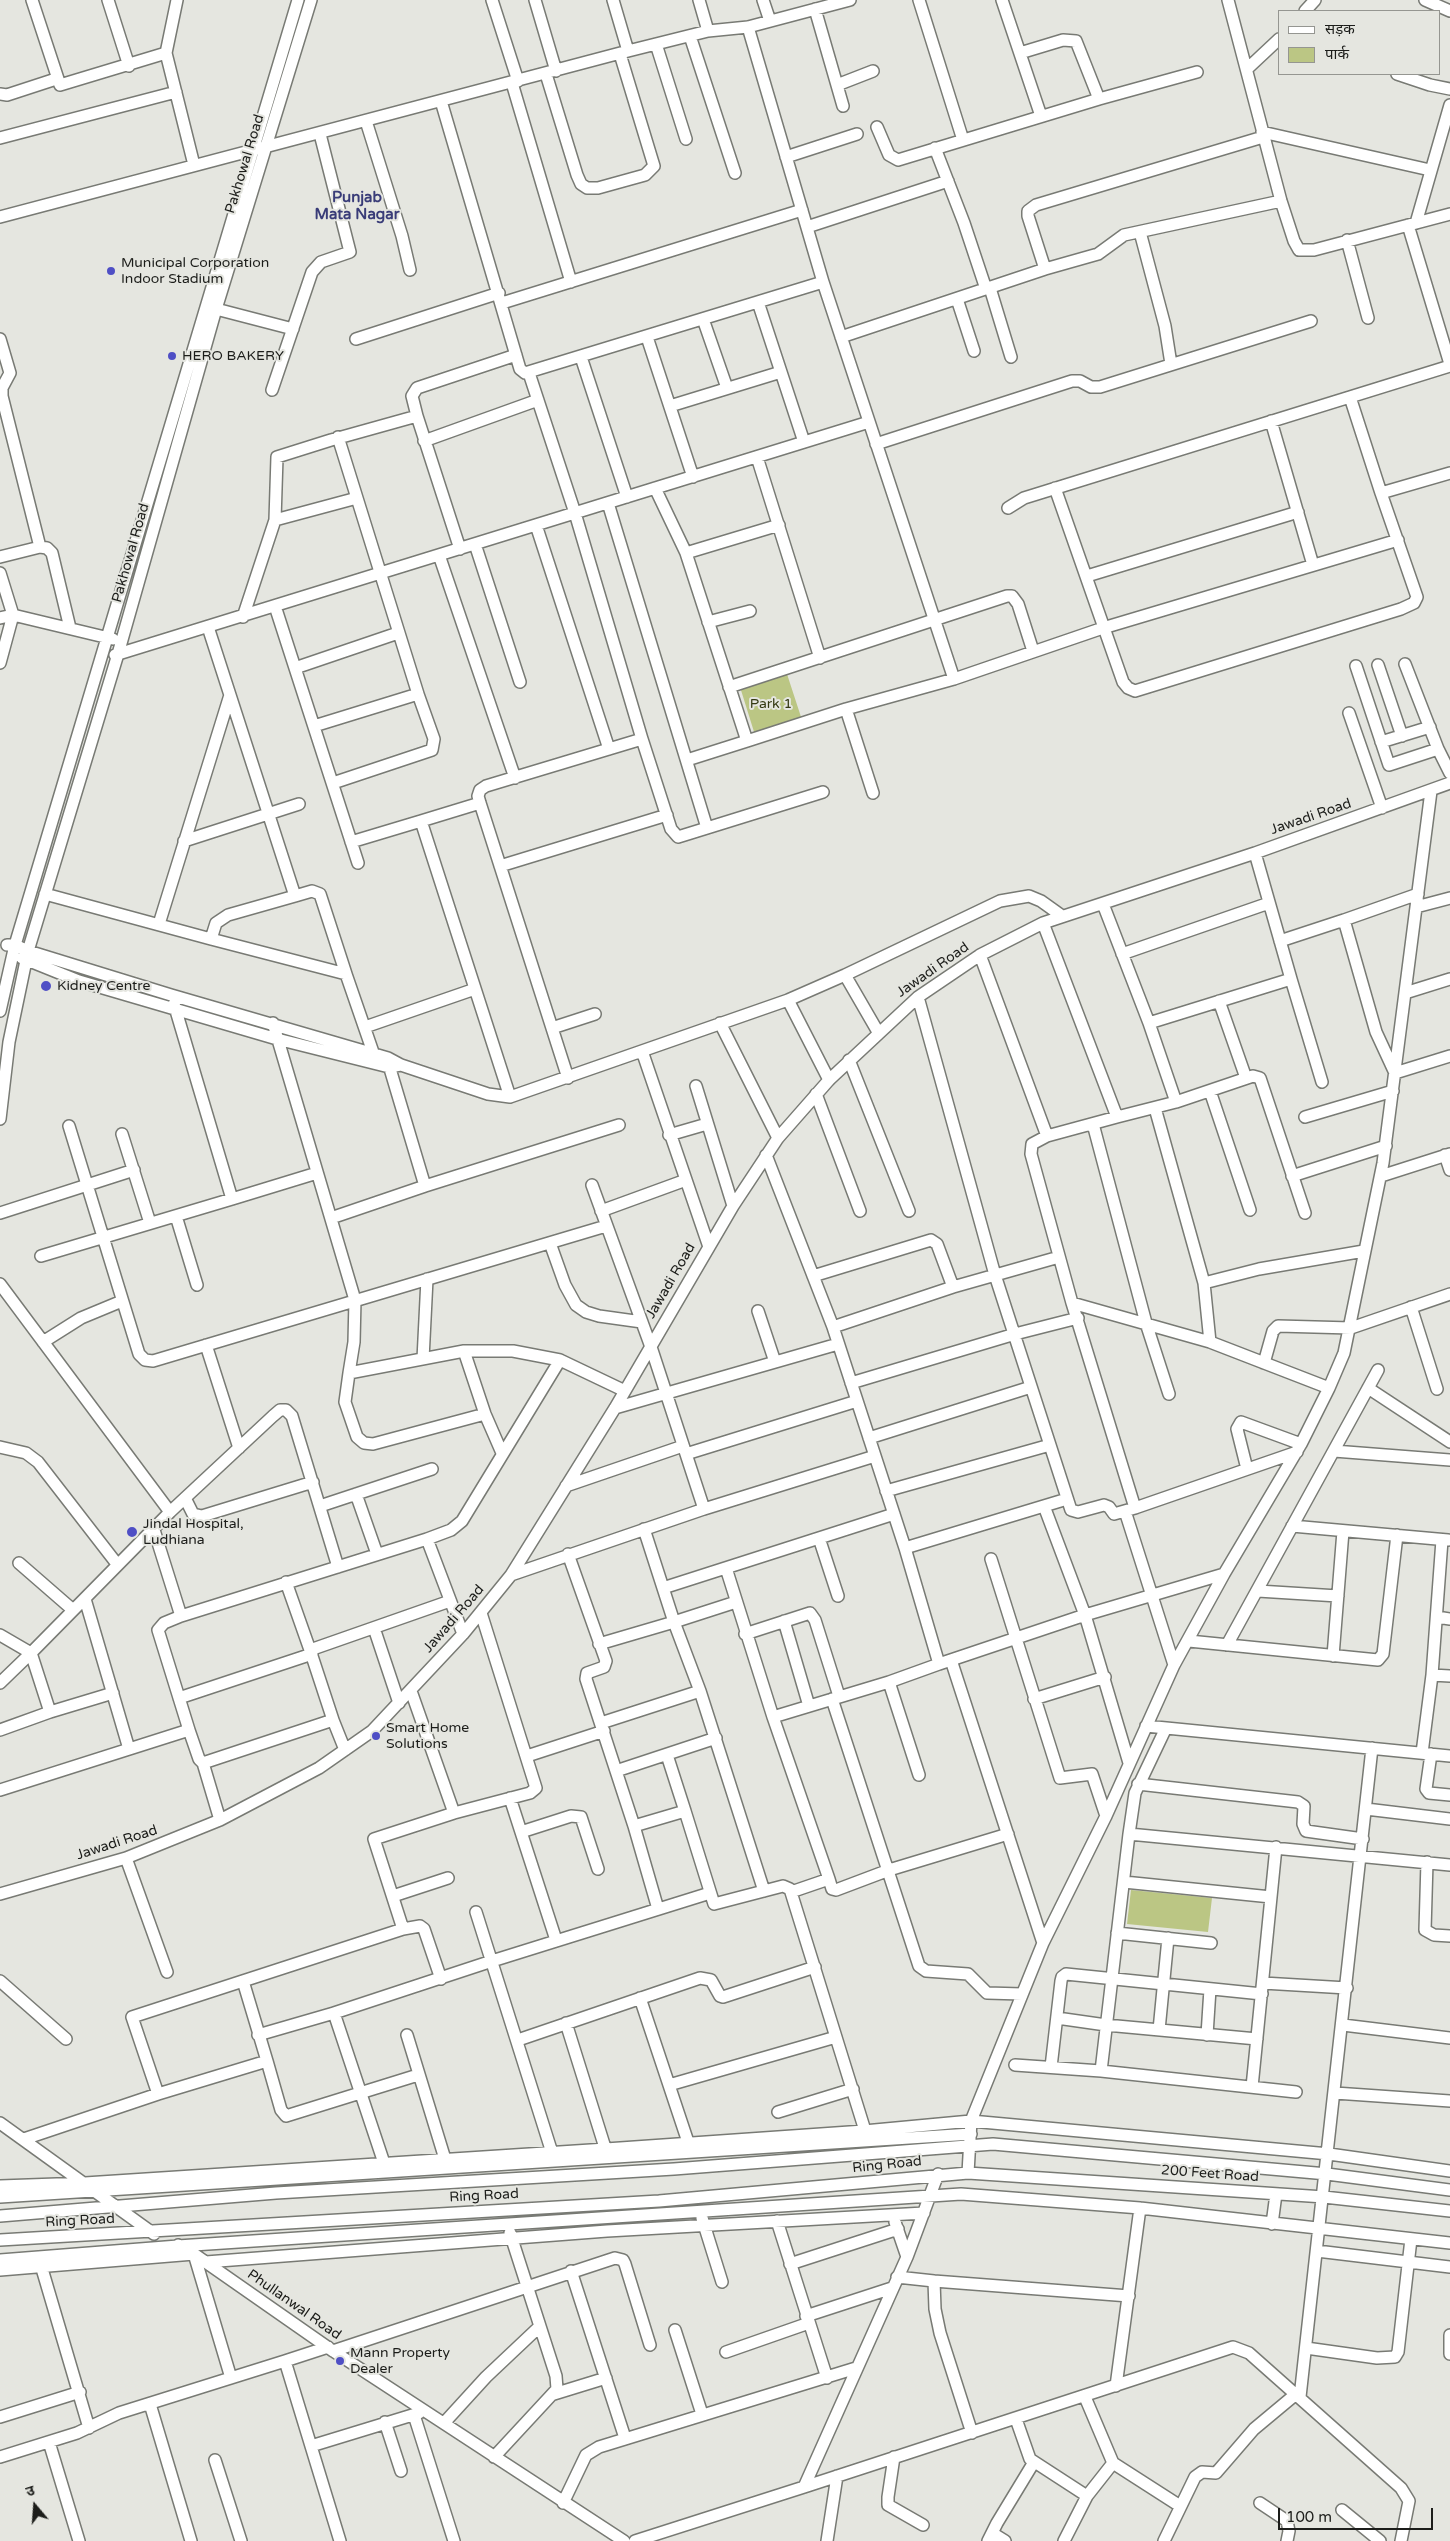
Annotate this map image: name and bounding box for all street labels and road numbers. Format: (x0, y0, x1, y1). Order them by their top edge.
street label: Pakhowal Road (222, 112, 268, 216)
street label: Pakhowal Road (109, 501, 153, 605)
street label: Jawadi Road (1268, 795, 1354, 839)
street label: Jawadi Road (894, 939, 972, 1001)
street label: Jawadi Road (643, 1240, 699, 1322)
street label: Jawadi Road (420, 1582, 488, 1656)
street label: Jawadi Road (74, 1822, 160, 1864)
street label: Ring Road (851, 2153, 923, 2177)
street label: 200 Feet Road (1161, 2162, 1259, 2186)
street label: Ring Road (449, 2186, 519, 2206)
street label: Ring Road (45, 2211, 115, 2231)
street label: Phullanwal Road (244, 2266, 344, 2344)

